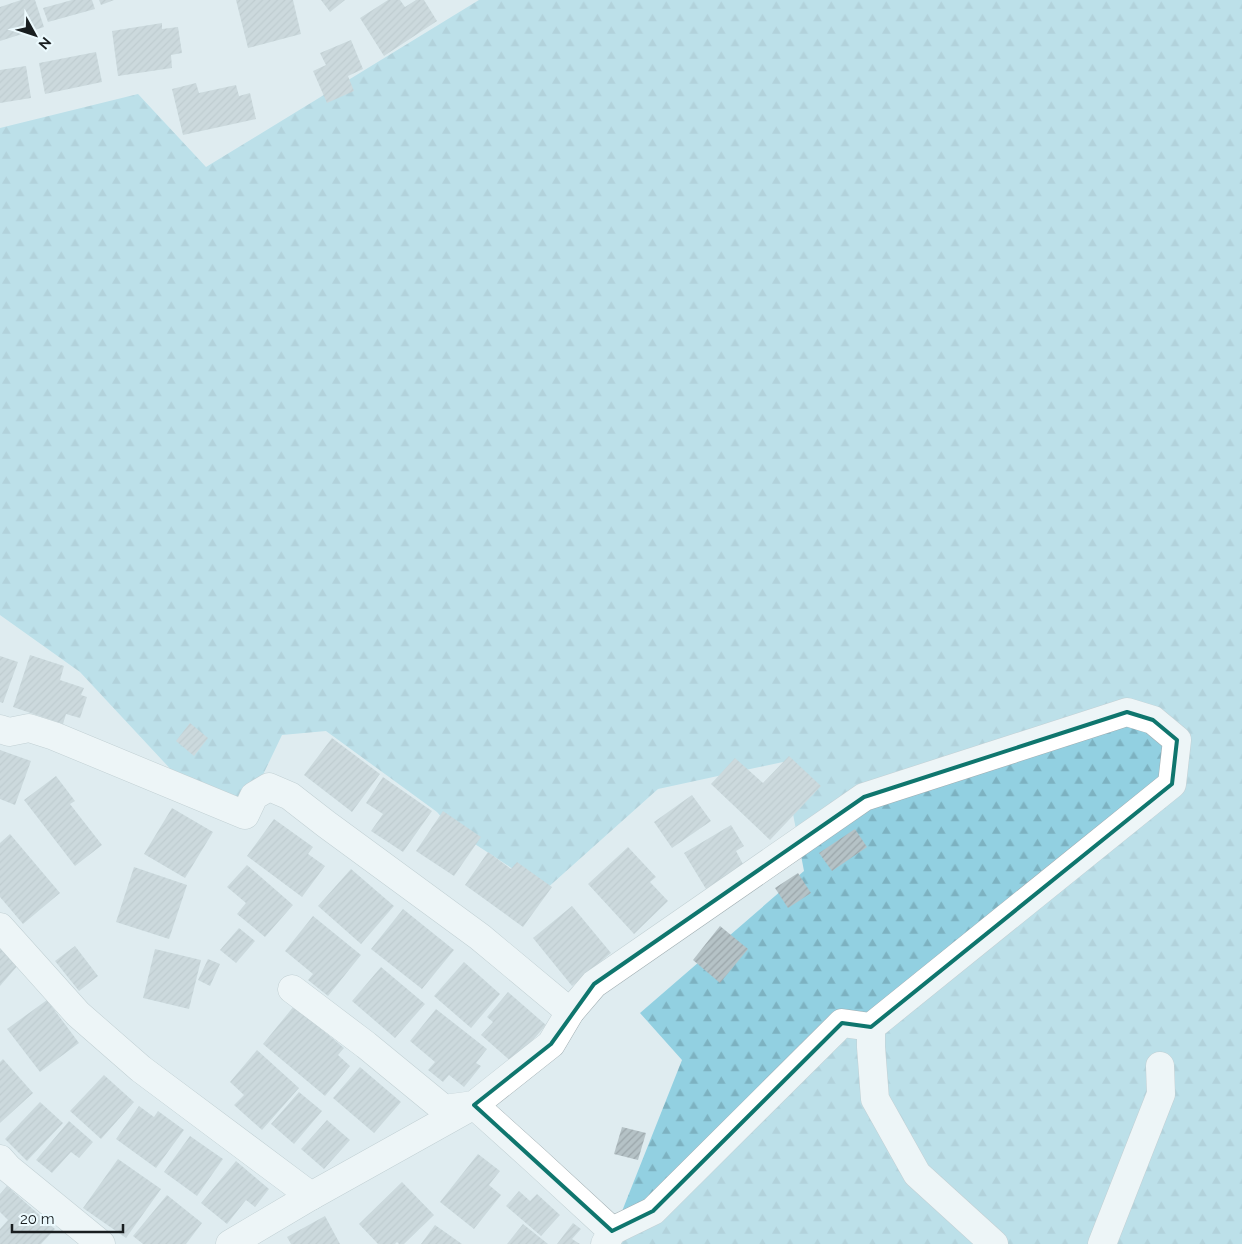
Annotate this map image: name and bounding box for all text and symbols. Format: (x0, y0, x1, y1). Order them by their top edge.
north arrow (10, 10, 60, 60)
text: N (35, 34, 55, 53)
scale bar (12, 1202, 124, 1234)
text: 20 m (20, 1210, 55, 1228)

